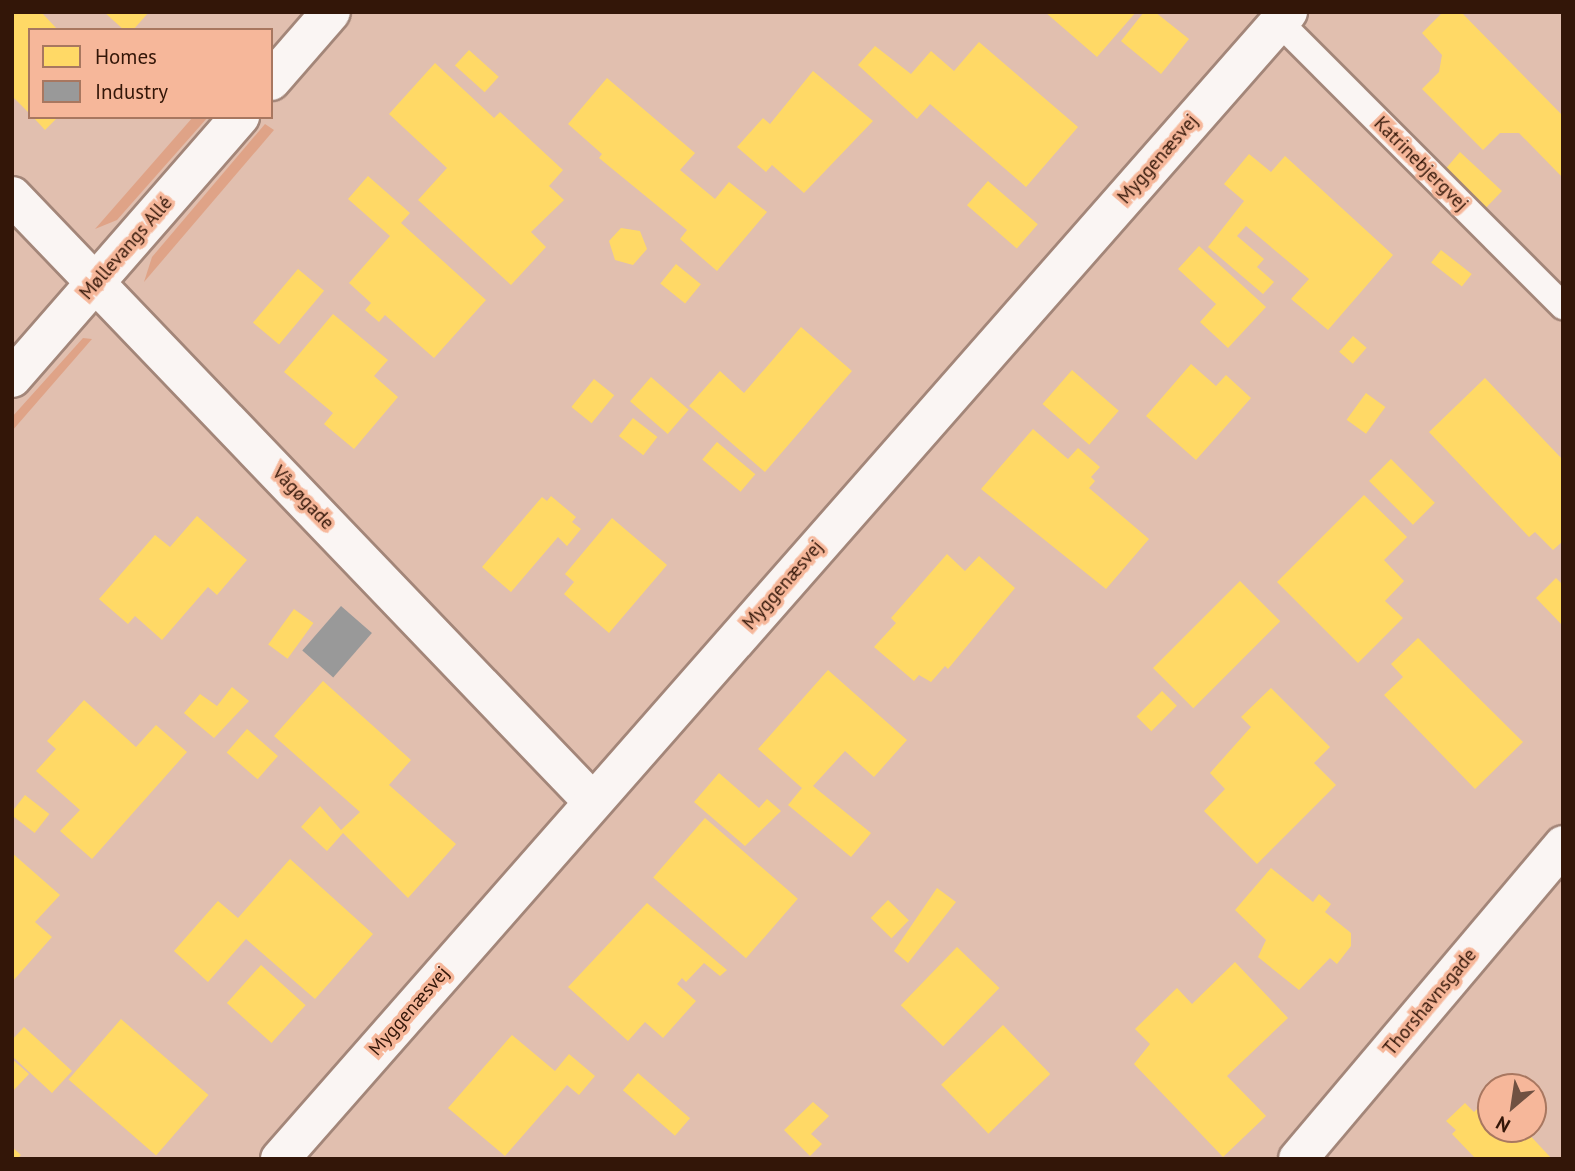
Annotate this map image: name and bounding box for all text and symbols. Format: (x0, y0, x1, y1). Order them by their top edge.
legend (28, 28, 273, 119)
text: Homes (95, 43, 157, 70)
text: Industry (95, 78, 168, 105)
street label: Myggenæsvej (1113, 110, 1203, 208)
street label: Katrinebjergvej (1369, 112, 1473, 216)
street label: Møllevangs Allé (75, 192, 177, 304)
street label: Vågøgade (267, 462, 339, 534)
street label: Myggenæsvej (738, 536, 828, 634)
street label: Thorshavnsgade (1379, 944, 1481, 1060)
street label: Myggenæsvej (364, 962, 454, 1060)
north arrow (1477, 1073, 1547, 1143)
text: N (1492, 1111, 1514, 1138)

